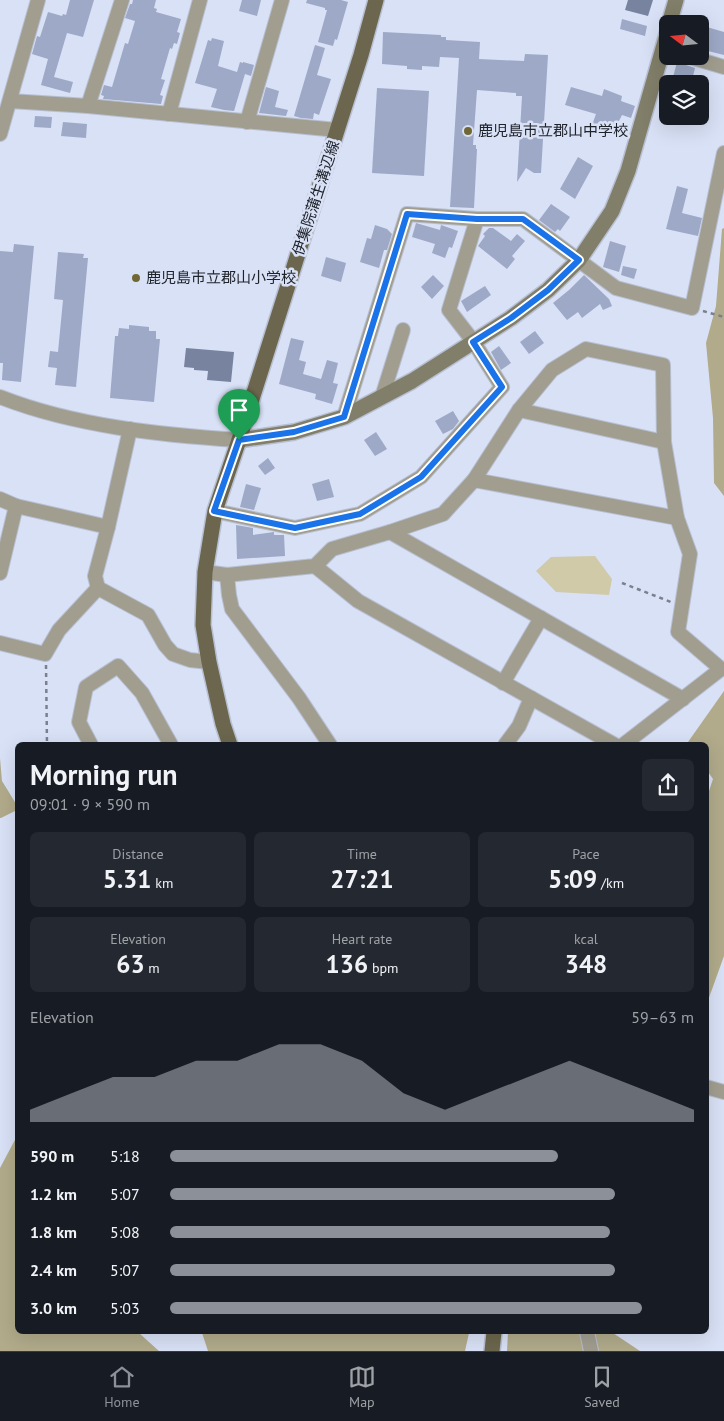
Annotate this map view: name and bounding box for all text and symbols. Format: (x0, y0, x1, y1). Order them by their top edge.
north arrow (659, 15, 709, 65)
map controls (659, 15, 709, 125)
button: layers (659, 75, 709, 125)
place label: 鹿児島市立郡山中学校 (478, 121, 628, 140)
marker: 鹿児島市立郡山中学校 (462, 125, 474, 137)
street label: 伊集院蒲生溝辺線 (288, 138, 343, 258)
place label: 鹿児島市立郡山小学校 (146, 268, 296, 287)
marker: 鹿児島市立郡山小学校 (130, 272, 142, 284)
pin (218, 389, 260, 440)
icon: arrive (225, 396, 253, 424)
text: Morning run (30, 756, 178, 793)
button: share (642, 759, 694, 811)
text: 09:01 · 9 × 590 m (30, 794, 150, 814)
text: Distance (112, 845, 164, 863)
text: Time (347, 845, 377, 863)
text: Pace (572, 845, 600, 863)
text: 5.31 (103, 863, 151, 895)
text: 27:21 (330, 863, 394, 895)
text: 5:09 (548, 863, 597, 895)
text: km (151, 874, 173, 892)
text: /km (597, 874, 624, 892)
text: Elevation (110, 930, 166, 948)
text: Heart rate (332, 930, 392, 948)
text: kcal (574, 930, 598, 948)
text: 63 (116, 948, 145, 980)
text: 136 (326, 948, 368, 980)
text: 348 (565, 948, 607, 980)
text: m (145, 959, 160, 977)
text: bpm (368, 959, 398, 977)
text: Elevation (30, 1007, 94, 1027)
text: 59–63 m (631, 1007, 694, 1027)
text: 590 m (30, 1146, 74, 1166)
text: 5:18 (110, 1146, 140, 1166)
text: 1.2 km (30, 1184, 77, 1204)
text: 5:07 (110, 1184, 140, 1204)
text: 1.8 km (30, 1222, 77, 1242)
text: 5:08 (110, 1222, 140, 1242)
text: 2.4 km (30, 1260, 77, 1280)
text: 5:07 (110, 1260, 140, 1280)
text: 3.0 km (30, 1298, 77, 1318)
text: 5:03 (110, 1298, 140, 1318)
tab: Home (104, 1363, 140, 1411)
tab: Map (348, 1363, 376, 1411)
tab: Saved (584, 1363, 620, 1411)

